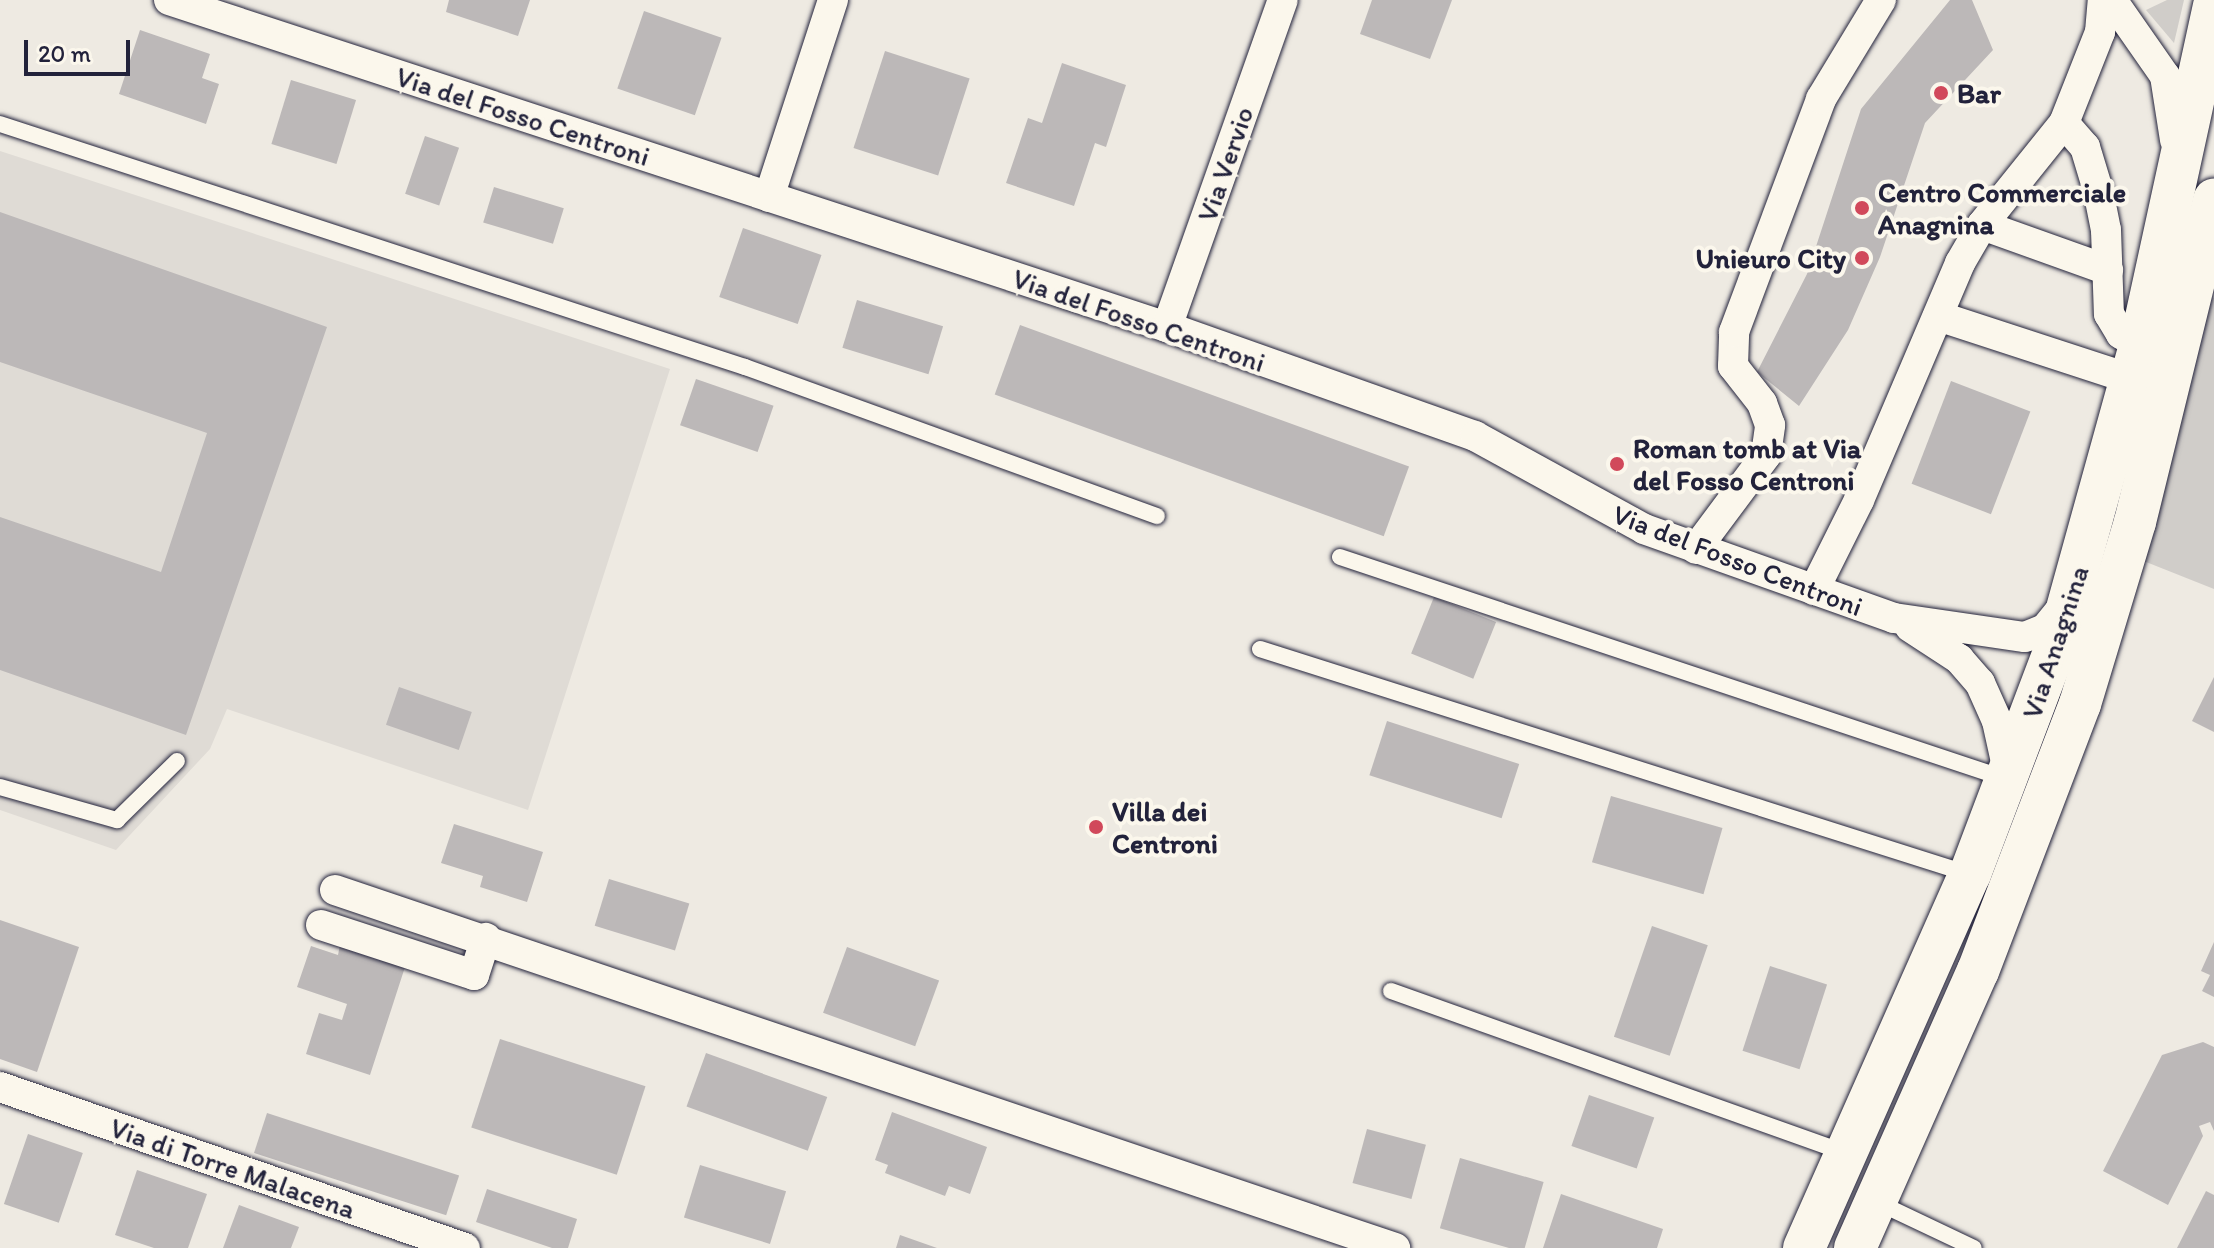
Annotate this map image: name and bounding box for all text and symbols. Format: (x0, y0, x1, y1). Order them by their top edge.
scale bar (28, 24, 134, 74)
text: 20 m (38, 39, 91, 68)
street label: Via del Fosso Centroni (391, 59, 655, 173)
place label: Bar (1957, 76, 2001, 110)
marker: Bar (1932, 84, 1950, 102)
street label: Via Vervio (1190, 103, 1260, 225)
place label: Centro Commerciale Anagnina (1878, 175, 2126, 241)
marker: Centro Commerciale Anagnina (1853, 199, 1871, 217)
place label: Unieuro City (1696, 241, 1846, 275)
marker: Unieuro City (1853, 249, 1871, 267)
street label: Via del Fosso Centroni (1008, 261, 1270, 379)
place label: Roman tomb at Via del Fosso Centroni (1633, 431, 1860, 497)
marker: Roman tomb at Via del Fosso Centroni (1608, 455, 1626, 473)
street label: Via del Fosso Centroni (1608, 497, 1868, 623)
street label: Via Anagnina (2014, 561, 2096, 723)
place label: Villa dei Centroni (1112, 794, 1218, 860)
marker: Villa dei Centroni (1087, 818, 1105, 836)
street label: Via di Torre Malacena (106, 1110, 360, 1226)

